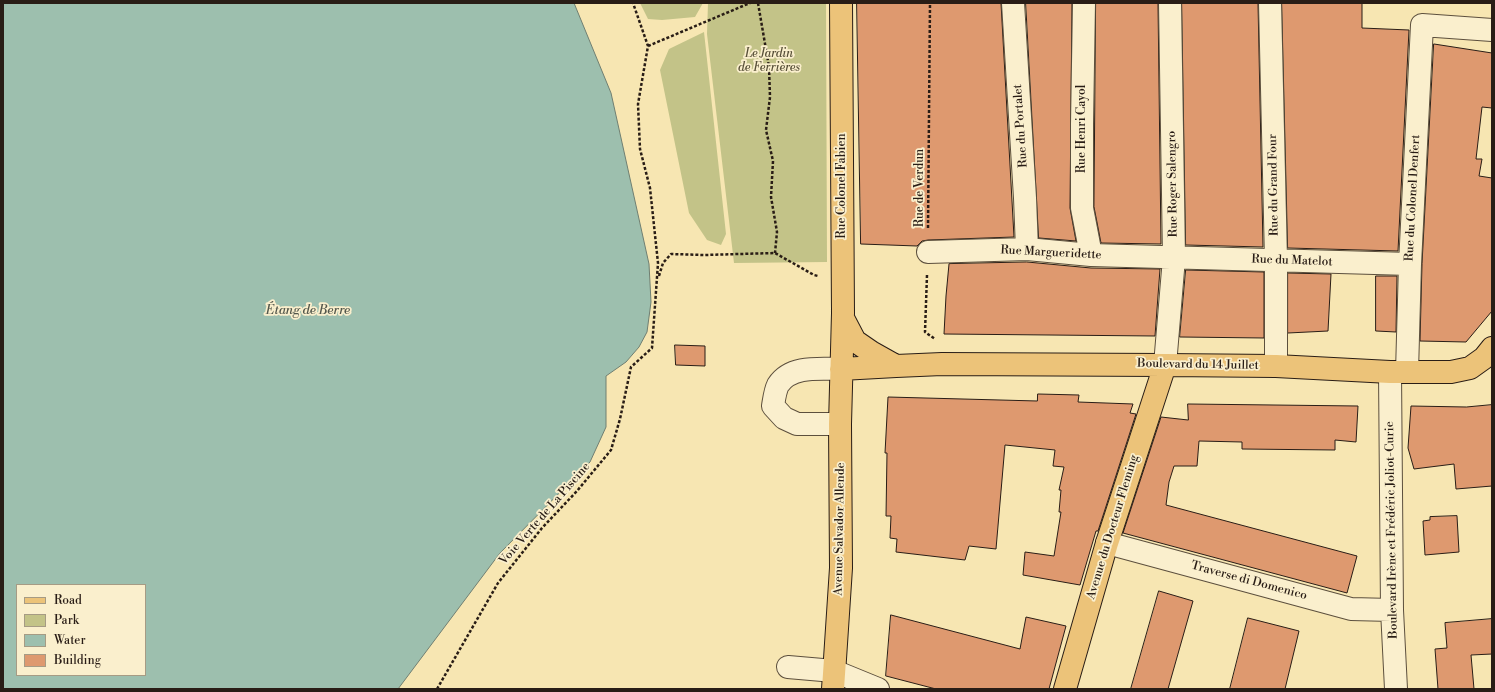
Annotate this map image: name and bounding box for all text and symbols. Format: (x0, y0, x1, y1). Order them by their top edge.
park label: Le Jardin de Ferrières (738, 47, 800, 75)
street label: Rue du Portalet (1011, 84, 1031, 168)
street label: Rue Henri Cayol (1075, 85, 1089, 173)
street label: Rue Roger Salengro (1165, 131, 1181, 237)
street label: Rue Colonel Fabien (835, 133, 849, 239)
street label: Rue du Grand Four (1266, 134, 1282, 236)
street label: Rue du Colonel Denfert (1402, 134, 1424, 262)
street label: Rue de Verdun (913, 149, 927, 227)
street label: Rue Margueridette (1000, 243, 1102, 263)
street label: Rue du Matelot (1251, 252, 1333, 270)
water label: Étang de Berre (266, 303, 350, 319)
street label: Boulevard du 14 Juillet (1137, 357, 1259, 373)
street label: Boulevard Irène et Frédéric Joliot-Curie (1383, 421, 1401, 639)
street label: Avenue du Docteur Fleming (1084, 453, 1142, 601)
street label: Voie Verte de La Piscine (497, 460, 593, 568)
street label: Avenue Salvador Allende (832, 462, 848, 596)
street label: Traverse di Domenico (1189, 559, 1309, 603)
legend (16, 584, 146, 676)
text: Road (54, 593, 82, 608)
text: Park (54, 613, 79, 628)
text: Water (54, 633, 86, 648)
text: Building (54, 653, 101, 668)

